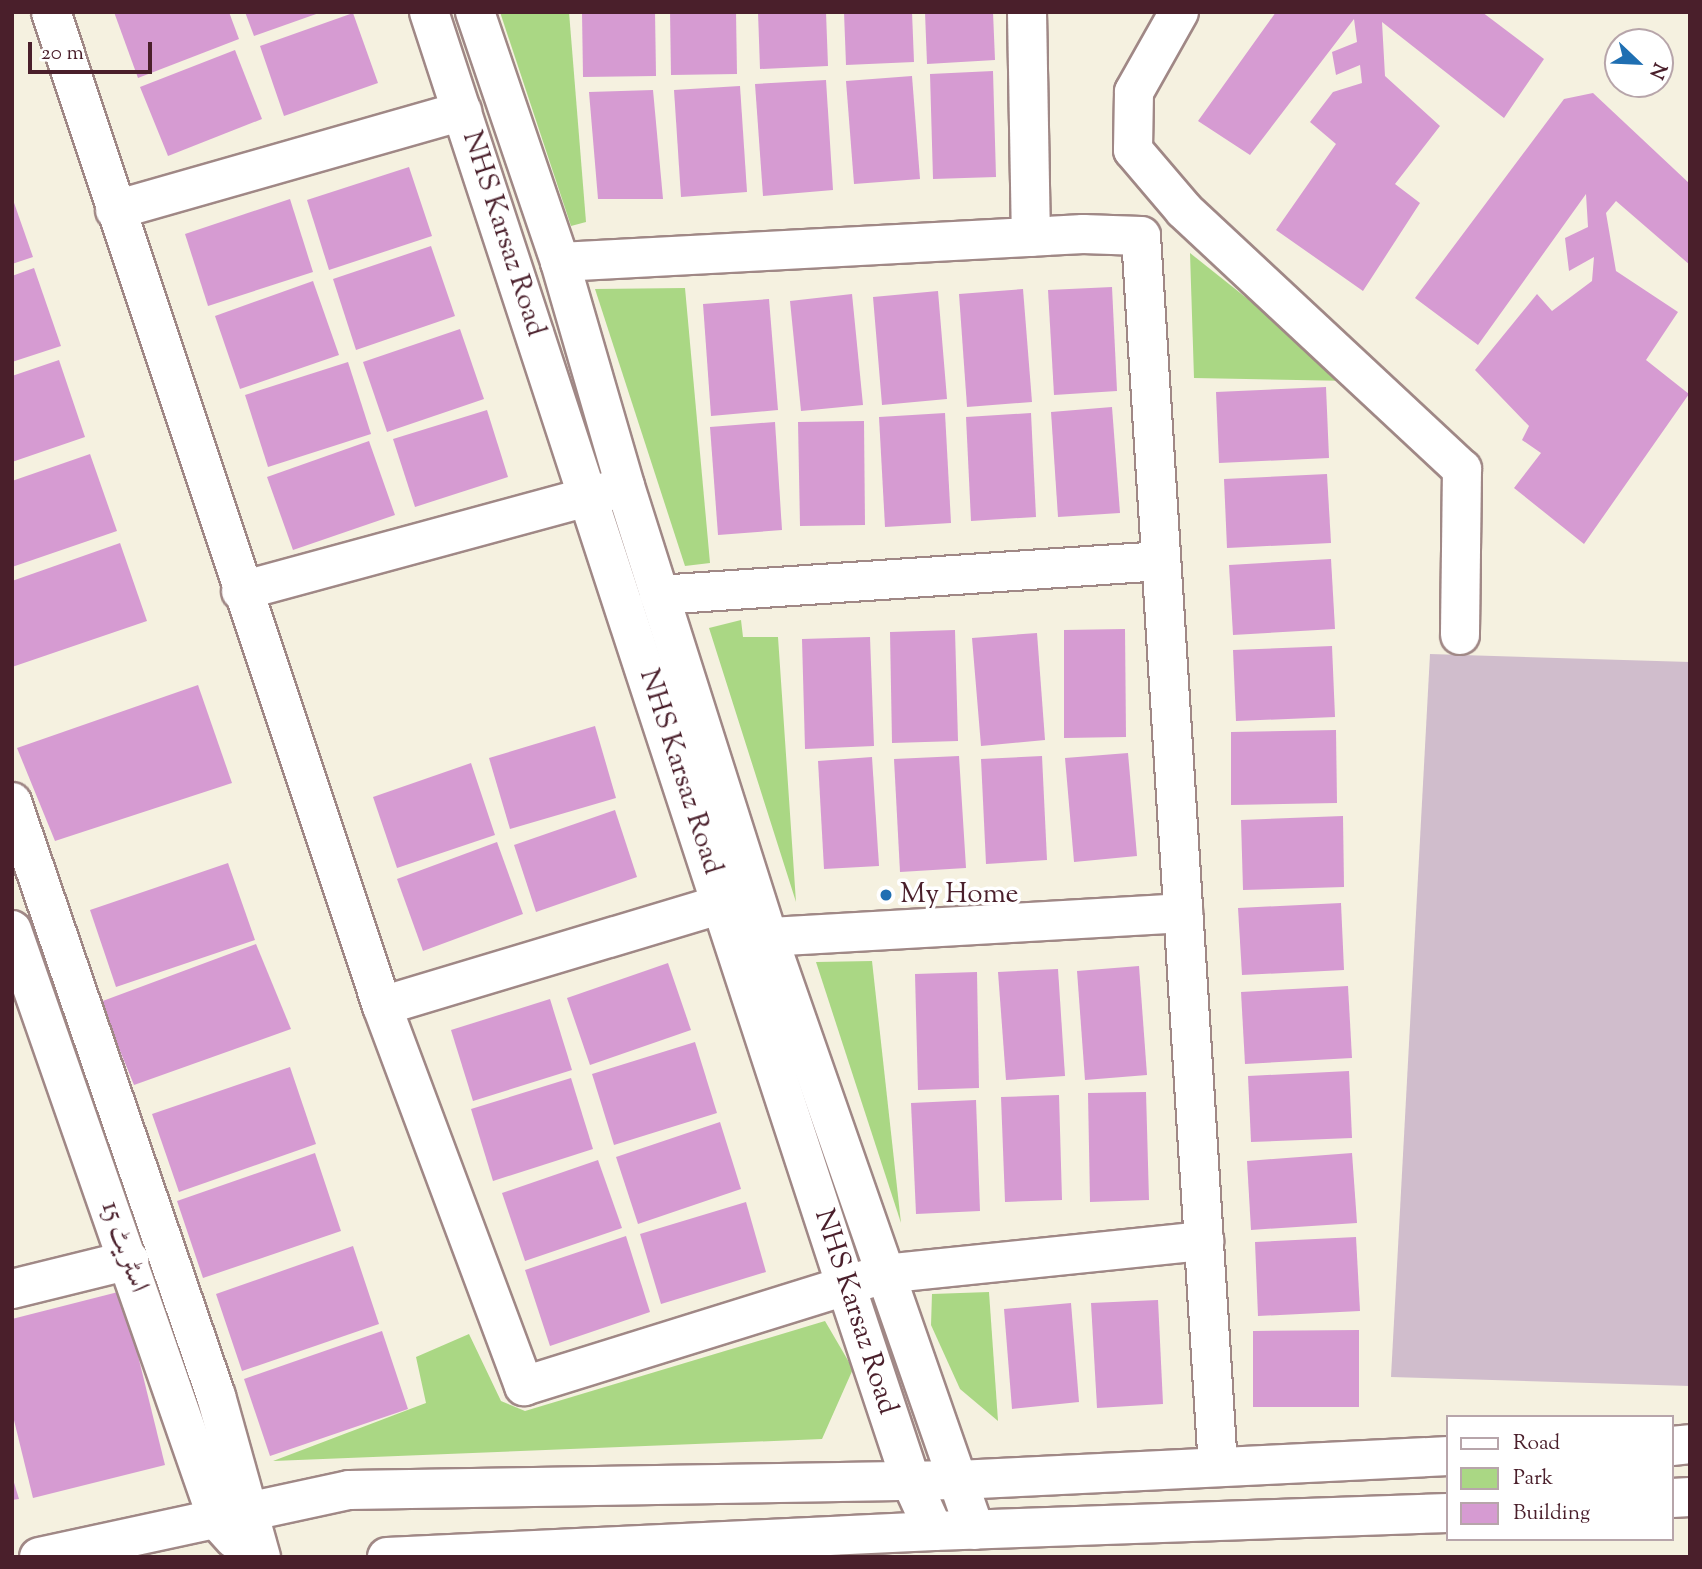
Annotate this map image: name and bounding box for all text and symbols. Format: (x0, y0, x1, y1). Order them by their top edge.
scale bar (32, 28, 156, 72)
north arrow (1604, 28, 1674, 98)
text: 20 m (41, 39, 84, 69)
text: N (1642, 58, 1672, 83)
street label: NHS Karsaz Road (454, 127, 552, 341)
street label: NHS Karsaz Road (631, 665, 729, 879)
place label: My Home (900, 878, 1019, 912)
marker: My Home (878, 887, 894, 903)
street label: اسٹریٹ 15 (93, 1197, 155, 1297)
street label: NHS Karsaz Road (806, 1205, 904, 1419)
legend (1446, 1415, 1674, 1541)
text: Road (1513, 1429, 1560, 1459)
text: Park (1513, 1464, 1553, 1494)
text: Building (1513, 1499, 1590, 1529)

